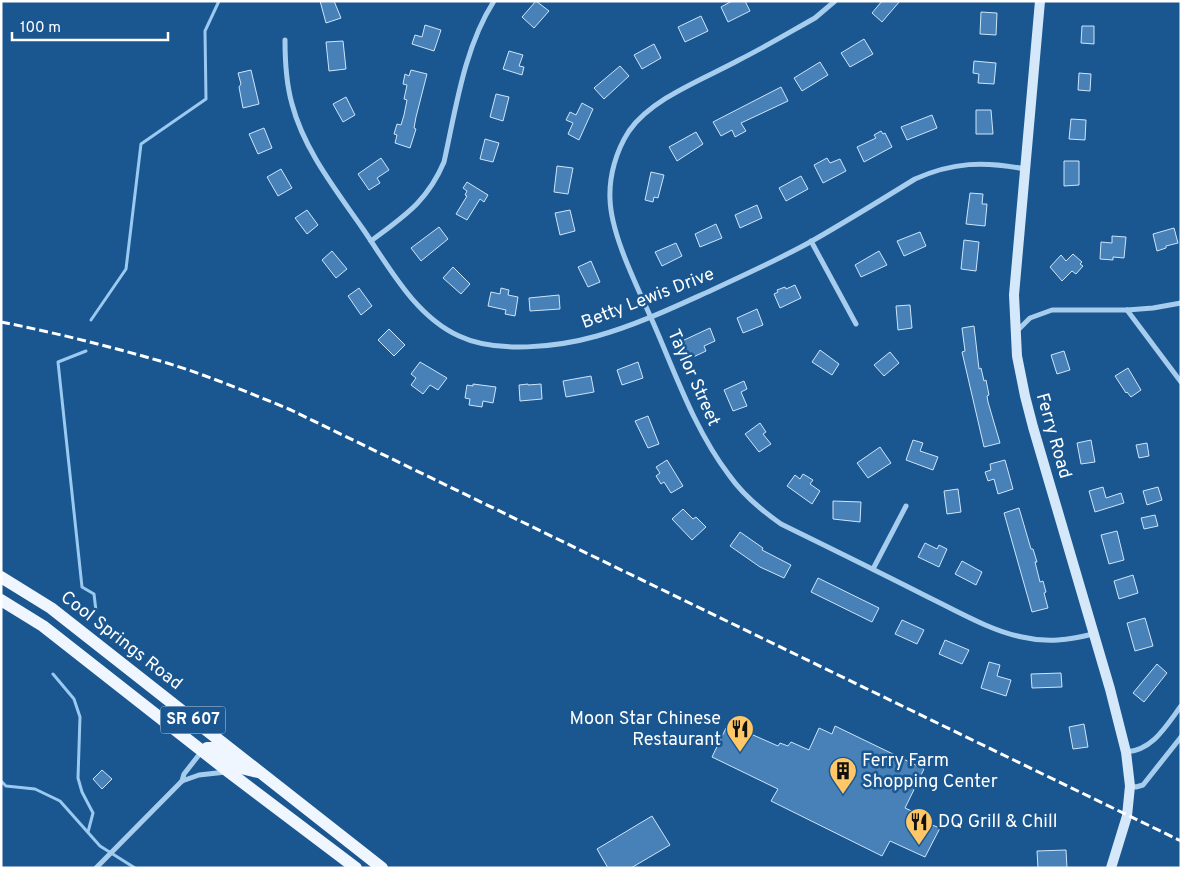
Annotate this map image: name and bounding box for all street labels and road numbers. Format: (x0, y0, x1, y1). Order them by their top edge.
street label: Betty Lewis Drive (578, 263, 718, 335)
street label: Taylor Street (661, 326, 725, 430)
street label: Ferry Road (1030, 391, 1076, 481)
street label: Cool Springs Road (55, 586, 187, 696)
road number: SR 607 (160, 706, 226, 734)

